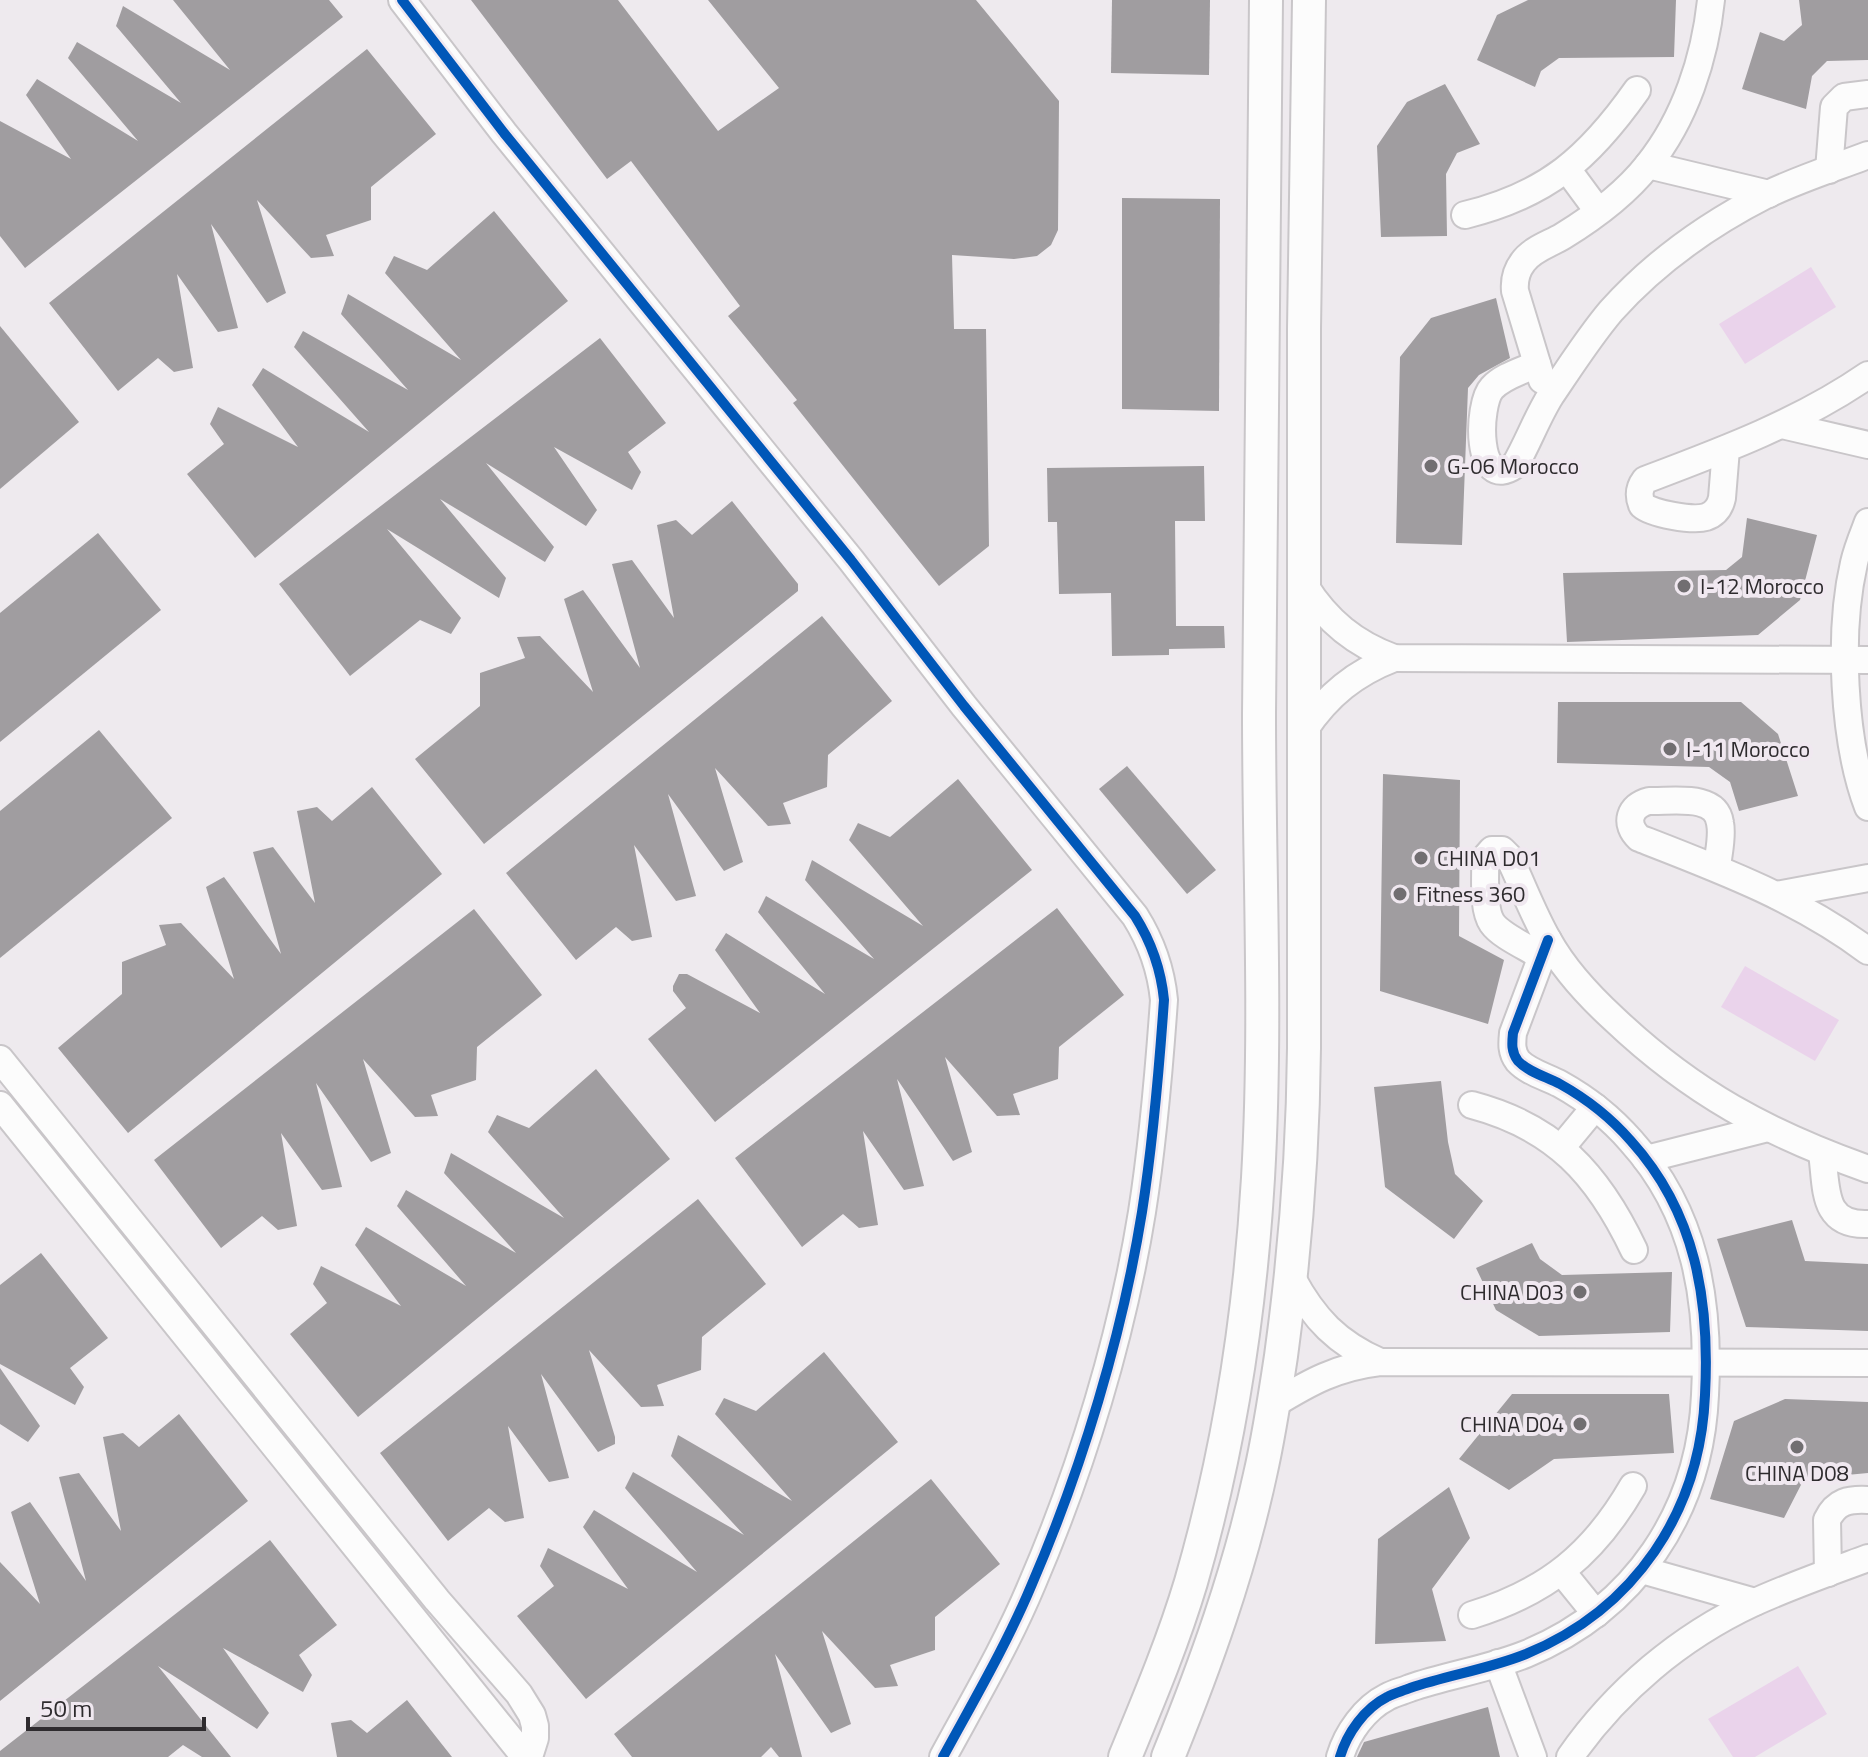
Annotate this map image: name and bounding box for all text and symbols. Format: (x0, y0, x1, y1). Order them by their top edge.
place label: G-06 Morocco (1447, 449, 1579, 483)
marker: G-06 Morocco (1422, 457, 1440, 475)
place label: I-12 Morocco (1700, 569, 1824, 603)
marker: I-12 Morocco (1675, 577, 1693, 595)
place label: I-11 Morocco (1686, 732, 1810, 766)
marker: I-11 Morocco (1661, 740, 1679, 758)
place label: CHINA D01 (1437, 841, 1541, 875)
marker: CHINA D01 (1412, 849, 1430, 867)
place label: Fitness 360 (1416, 877, 1525, 911)
marker: Fitness 360 (1391, 885, 1409, 903)
place label: CHINA D03 (1460, 1275, 1564, 1309)
marker: CHINA D03 (1571, 1283, 1589, 1301)
place label: CHINA D04 (1460, 1407, 1564, 1441)
marker: CHINA D04 (1571, 1415, 1589, 1433)
marker: CHINA D08 (1788, 1438, 1806, 1456)
place label: CHINA D08 (1745, 1456, 1849, 1490)
scale bar (28, 1681, 204, 1731)
text: 50 m (40, 1690, 92, 1726)

